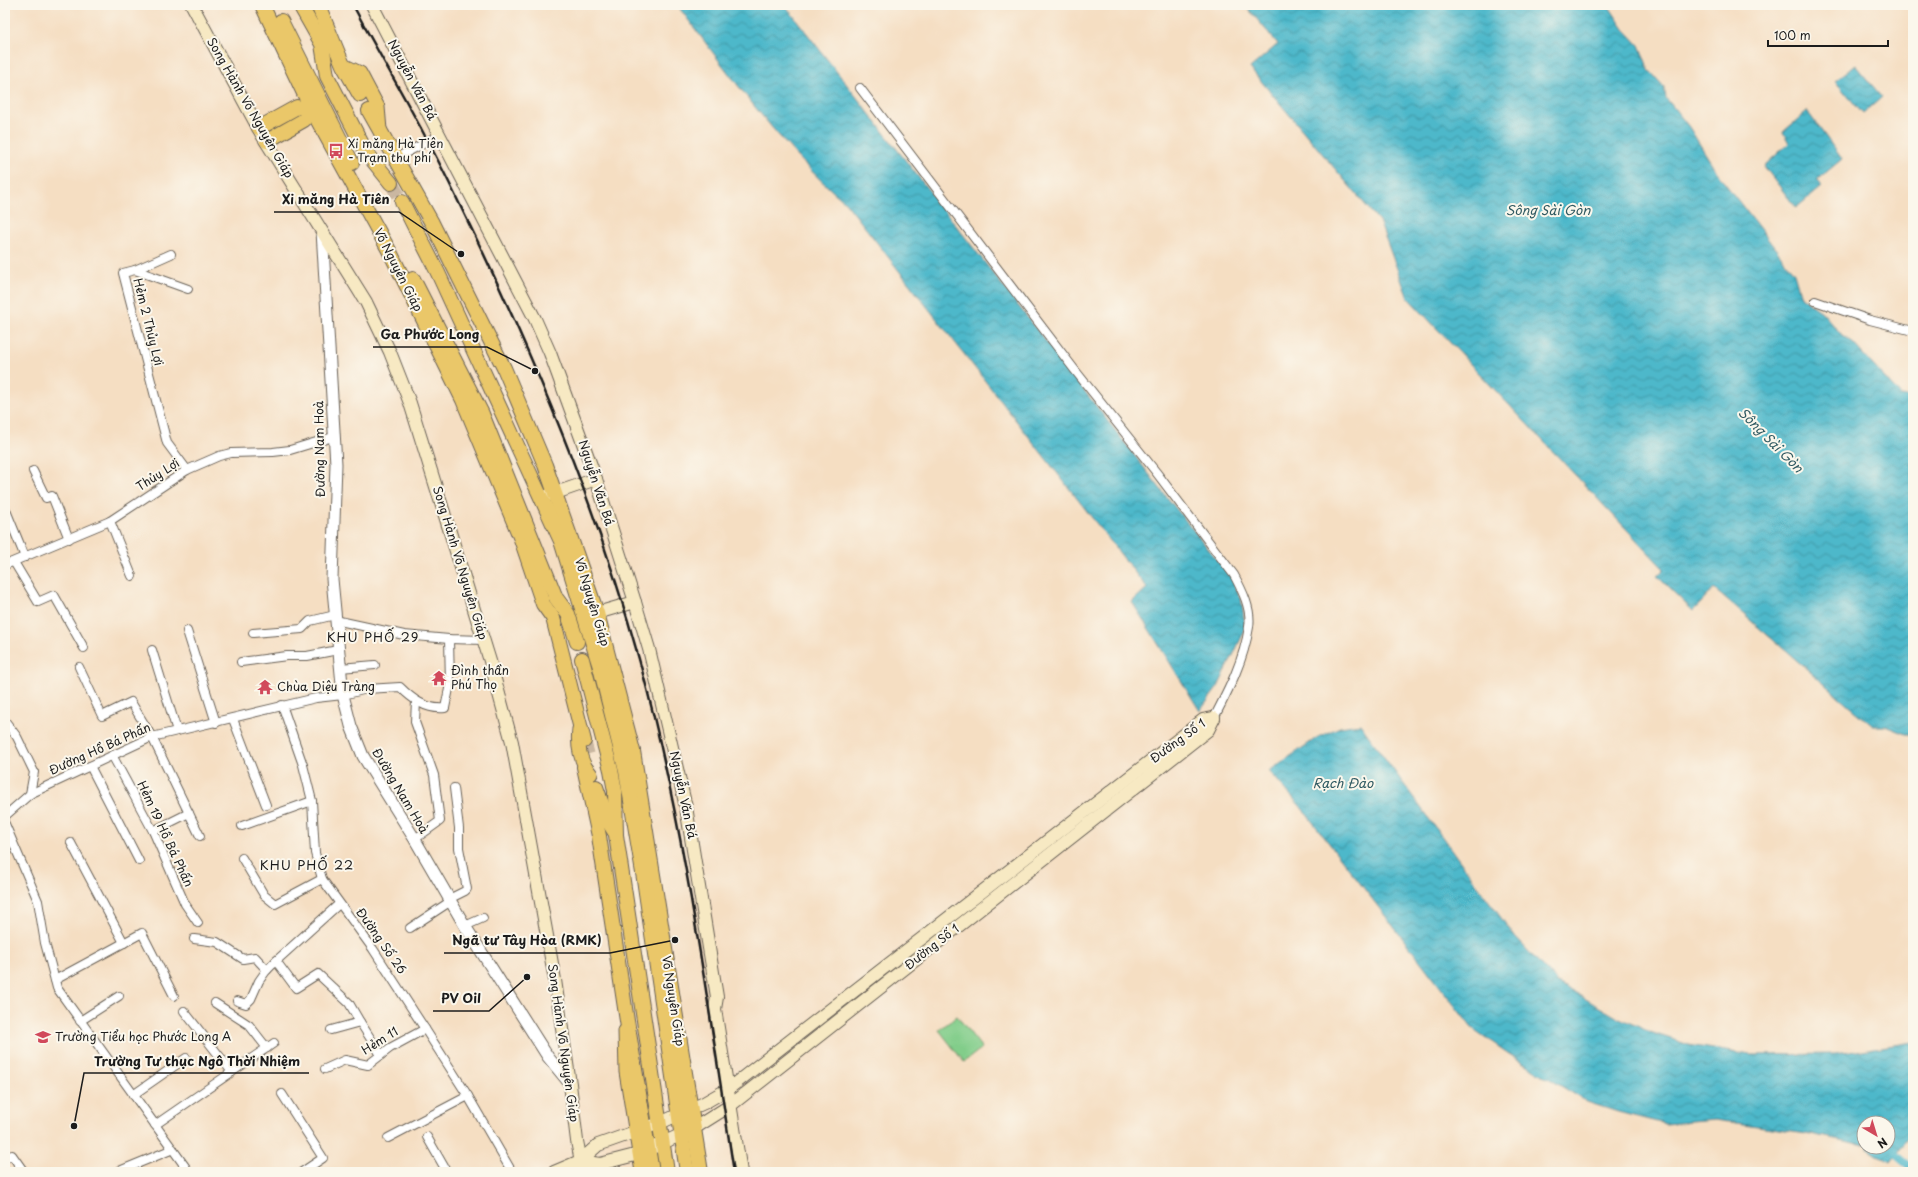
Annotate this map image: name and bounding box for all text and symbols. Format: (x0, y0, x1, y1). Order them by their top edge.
scale bar (1768, 22, 1888, 48)
text: 100 m (1774, 26, 1811, 44)
street label: Song Hành Võ Nguyên Giáp (203, 34, 299, 181)
street label: Nguyễn Văn Bá (384, 36, 442, 123)
place label: Xi măng Hà Tiên - Trạm thu phí (348, 134, 443, 166)
bus stop icon: Xi măng Hà Tiên - Trạm thu phí (327, 142, 345, 160)
callout: Xi măng Hà Tiên (274, 187, 399, 212)
text: Xi măng Hà Tiên (282, 189, 390, 208)
water label: Sông Sài Gòn (1506, 200, 1591, 219)
street label: Võ Nguyên Giáp (370, 225, 428, 314)
street label: Hẻm 2 Thủy Lợi (129, 276, 169, 367)
callout: Ga Phước Long (373, 322, 487, 347)
text: Ga Phước Long (380, 324, 480, 343)
street label: Đường Nam Hoà (309, 400, 329, 498)
water label: Sông Sài Gòn (1735, 403, 1809, 477)
street label: Nguyễn Văn Bá (575, 437, 619, 528)
street label: Thủy Lợi (132, 453, 183, 495)
street label: Song Hành Võ Nguyên Giáp (429, 484, 493, 642)
street label: Võ Nguyên Giáp (571, 555, 615, 648)
district label: KHU PHỐ 29 (327, 627, 419, 646)
place label: Đình thần Phú Thọ (451, 661, 509, 693)
temple icon: Đình thần Phú Thọ (430, 669, 448, 687)
place label: Chùa Diệu Tràng (277, 677, 375, 695)
temple icon: Chùa Diệu Tràng (256, 678, 274, 696)
street label: Đường Số 1 (1146, 714, 1209, 767)
street label: Đường Hồ Bá Phấn (46, 718, 153, 779)
street label: Đường Nam Hoà (368, 744, 434, 837)
street label: Nguyễn Văn Bá (666, 749, 702, 841)
water label: Rạch Đào (1313, 773, 1374, 792)
street label: Hẻm 19 Hồ Bá Phấn (133, 778, 198, 890)
district label: KHU PHỐ 22 (260, 855, 354, 874)
street label: Đường Số 26 (352, 904, 411, 977)
street label: Đường Số 1 (900, 919, 963, 973)
callout: Ngã tư Tây Hòa (RMK) (444, 928, 610, 953)
text: Ngã tư Tây Hòa (RMK) (452, 930, 602, 949)
street label: Võ Nguyên Giáp (658, 954, 690, 1047)
street label: Song Hành Võ Nguyên Giáp (544, 963, 584, 1123)
callout: PV Oil (433, 986, 489, 1011)
text: PV Oil (441, 988, 481, 1007)
street label: Hẻm 11 (358, 1022, 401, 1058)
place label: Trường Tiểu học Phước Long A (55, 1027, 231, 1045)
school or university icon: Trường Tiểu học Phước Long A (34, 1028, 52, 1046)
callout: Trường Tư thục Ngô Thời Nhiệm (84, 1048, 309, 1073)
text: Trường Tư thục Ngô Thời Nhiệm (94, 1051, 300, 1070)
north arrow (1856, 1115, 1896, 1155)
text: N (1874, 1134, 1891, 1153)

